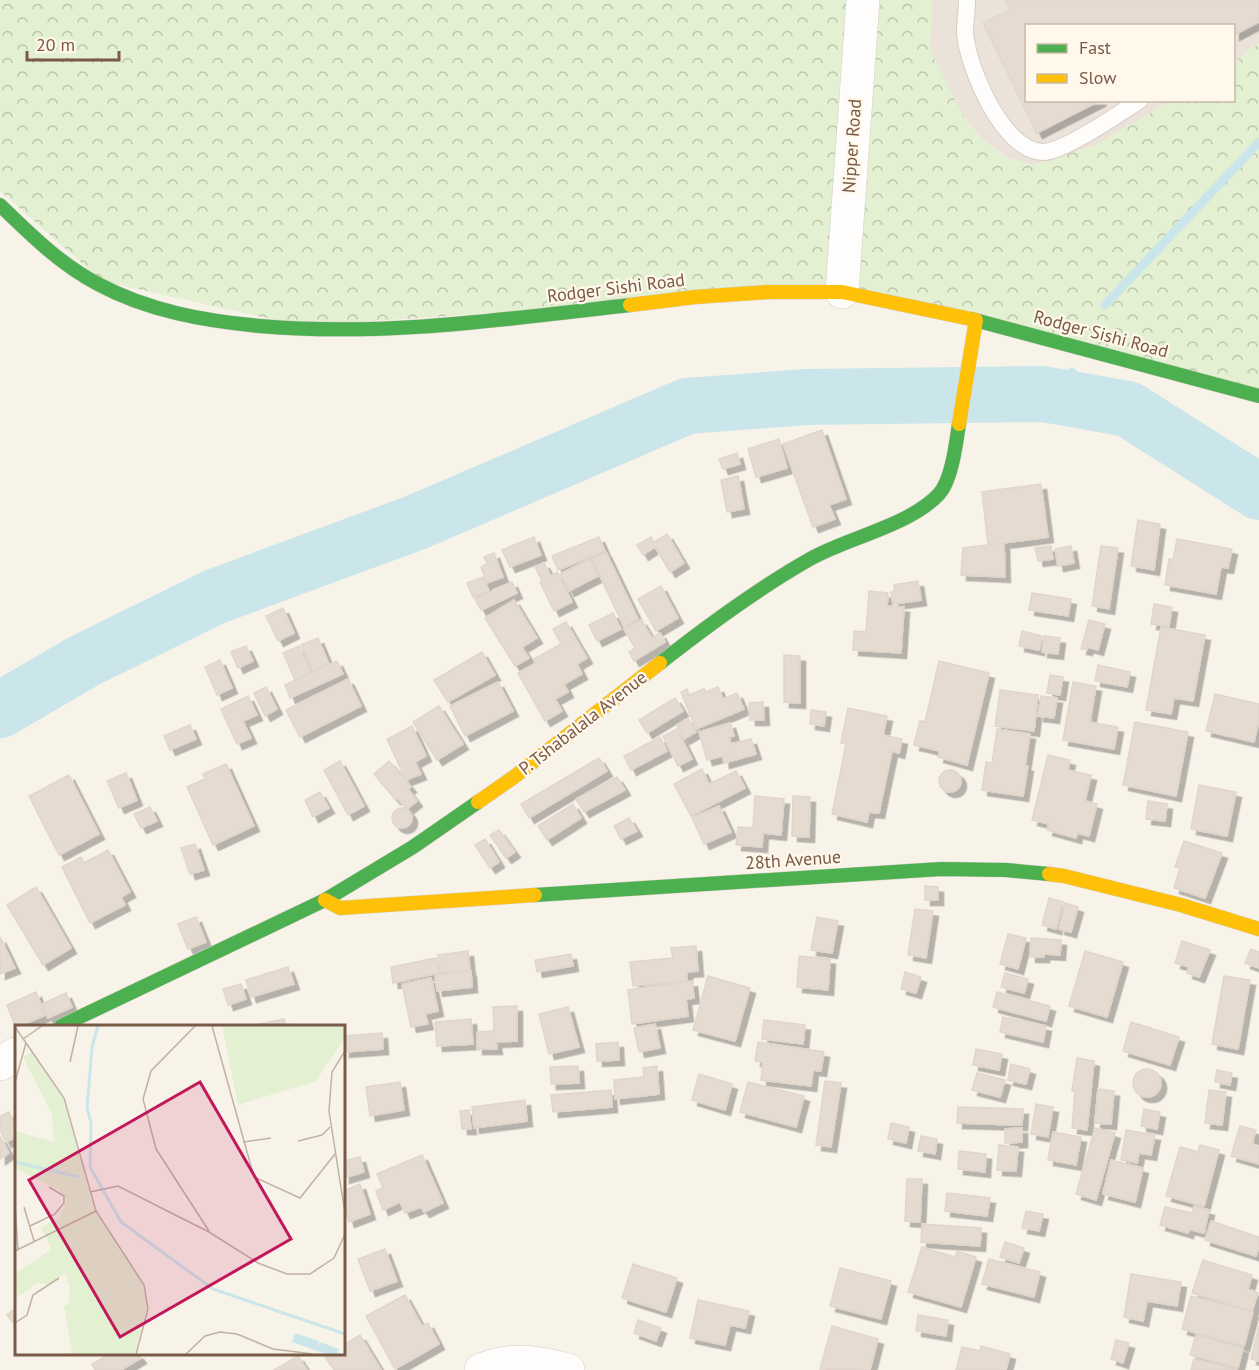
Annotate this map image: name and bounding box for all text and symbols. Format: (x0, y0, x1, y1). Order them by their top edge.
scale bar (27, 24, 118, 62)
legend (1025, 24, 1235, 102)
text: 20 m (36, 33, 75, 56)
text: Fast (1079, 36, 1111, 59)
text: Slow (1079, 66, 1117, 89)
street label: Nipper Road (837, 98, 866, 194)
street label: Rodger Sishi Road (546, 268, 686, 307)
street label: Rodger Sishi Road (1031, 304, 1171, 363)
street label: P. Tshabalala Avenue (514, 665, 651, 780)
street label: 28th Avenue (744, 845, 842, 874)
inset map (15, 1025, 345, 1355)

